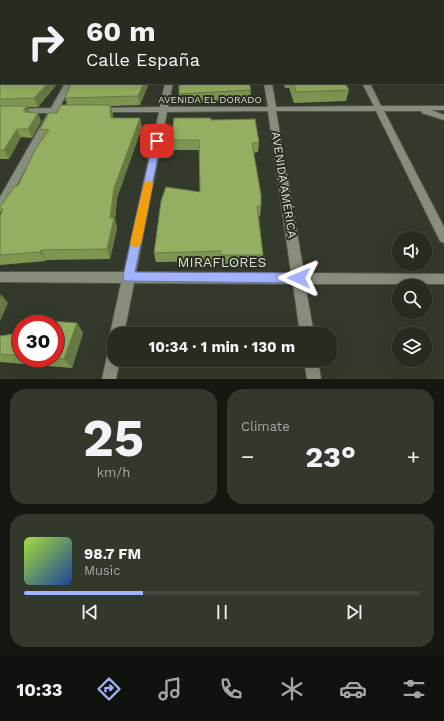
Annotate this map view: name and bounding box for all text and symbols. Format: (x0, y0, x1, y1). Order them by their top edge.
text: 60 m (86, 15, 156, 48)
icon: right (20, 16, 72, 68)
text: Calle España (86, 49, 200, 70)
street label: AVENIDA EL DORADO (158, 94, 262, 105)
pin (140, 124, 174, 158)
icon: arrive (146, 130, 168, 152)
street label: AVENIDA AMÉRICA (269, 131, 299, 239)
map controls (392, 231, 432, 367)
button: sound (392, 231, 432, 271)
street label: MIRAFLORES (178, 254, 266, 270)
position arrow (278, 257, 320, 299)
button: search (392, 279, 432, 319)
speed limit sign: 30 (12, 315, 64, 367)
button: layers (392, 327, 432, 367)
text: 10:34 · 1 min · 130 m (149, 338, 295, 356)
text: 25 (83, 408, 144, 469)
text: Climate (241, 419, 290, 434)
text: 23° (305, 439, 356, 474)
text: − (241, 444, 254, 469)
text: + (407, 444, 420, 469)
text: km/h (97, 465, 130, 480)
text: 98.7 FM (84, 545, 141, 563)
text: Music (84, 563, 121, 578)
icon: previous (79, 601, 101, 623)
icon: pause (211, 601, 233, 623)
icon: next (343, 601, 365, 623)
icon: directions (95, 675, 123, 703)
icon: music (156, 675, 184, 703)
icon: phone (217, 675, 245, 703)
icon: climate (278, 675, 306, 703)
icon: car (339, 675, 367, 703)
icon: filters (400, 675, 428, 703)
text: 10:33 (16, 679, 63, 700)

